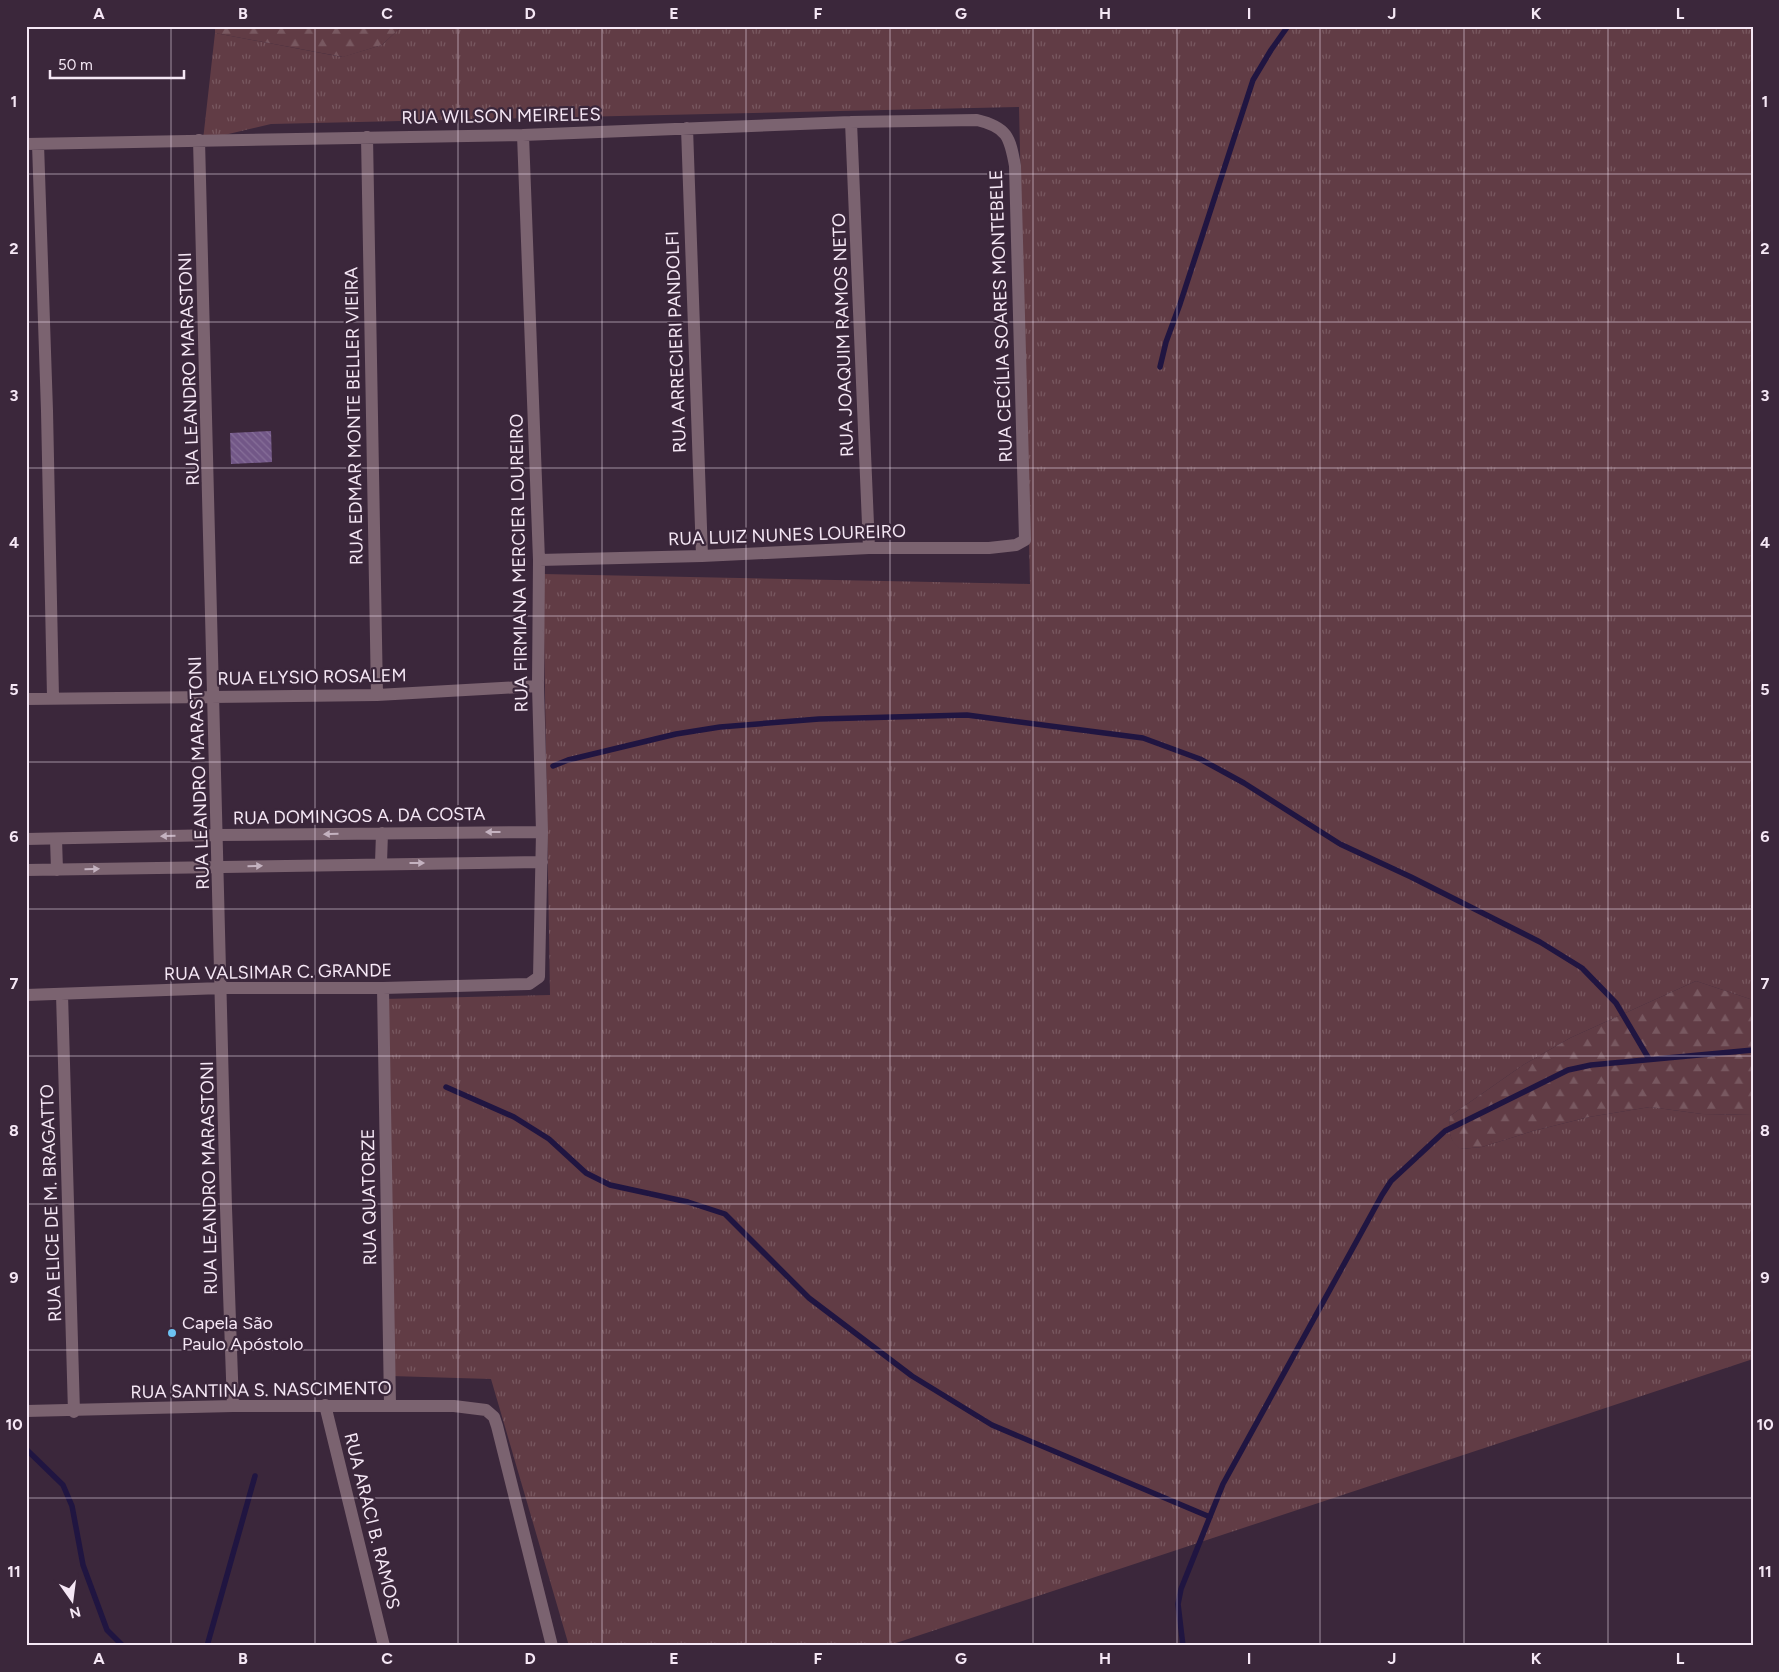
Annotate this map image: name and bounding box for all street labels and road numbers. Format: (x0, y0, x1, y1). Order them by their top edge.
street label: RUA WILSON MEIRELES (401, 103, 601, 129)
street label: RUA CECÍLIA SOARES MONTEBELE (985, 169, 1017, 463)
street label: RUA JOAQUIM RAMOS NETO (828, 213, 858, 457)
street label: RUA ARRECIERI PANDOLFI (661, 231, 691, 453)
street label: RUA LEANDRO MARASTONI (174, 252, 204, 486)
street label: RUA EDMAR MONTE BELLER VIEIRA (340, 267, 368, 565)
street label: RUA FIRMIANA MERCIER LOUREIRO (505, 414, 533, 712)
street label: RUA LUIZ NUNES LOUREIRO (668, 520, 906, 550)
street label: RUA LEANDRO MARASTONI (184, 656, 214, 890)
street label: RUA ELYSIO ROSALEM (217, 664, 407, 690)
street label: RUA DOMINGOS A. DA COSTA (233, 803, 485, 829)
street label: RUA VALSIMAR C. GRANDE (164, 959, 392, 985)
street label: RUA LEANDRO MARASTONI (196, 1061, 222, 1295)
street label: RUA ELICE DE M. BRAGATTO (36, 1084, 66, 1322)
street label: RUA QUATORZE (357, 1128, 381, 1266)
street label: RUA SANTINA S. NASCIMENTO (130, 1377, 392, 1403)
street label: RUA ARACI B. RAMOS (339, 1430, 405, 1612)

